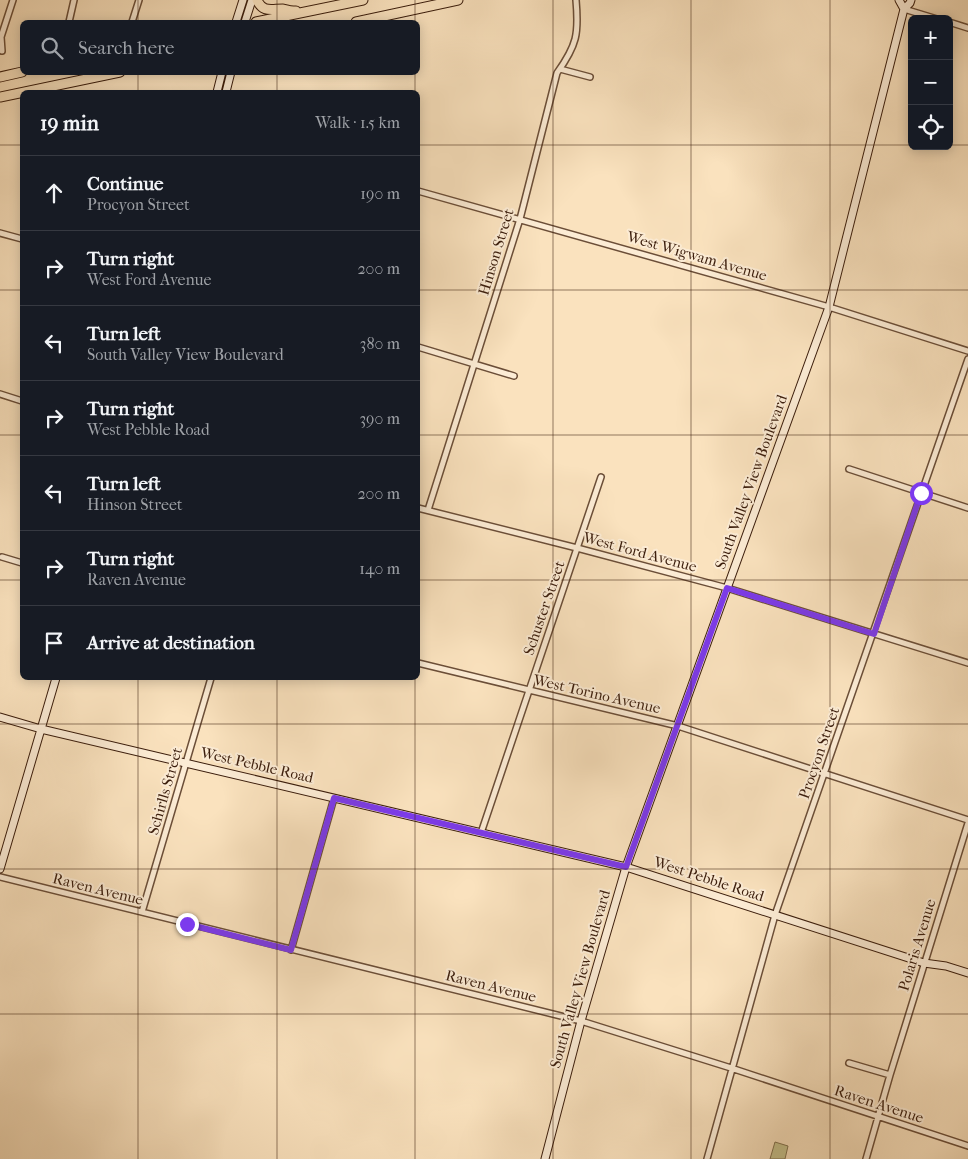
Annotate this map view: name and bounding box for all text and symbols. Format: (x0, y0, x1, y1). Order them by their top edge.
map controls (908, 15, 953, 150)
button: + (908, 15, 953, 60)
search box (20, 20, 420, 75)
icon: search (38, 34, 66, 62)
text: Search here (78, 37, 174, 59)
button: − (908, 60, 953, 105)
button: locate (908, 105, 953, 150)
text: 19 min (40, 111, 99, 135)
text: Walk · 1.5 km (315, 113, 400, 132)
text: Continue (87, 173, 163, 195)
icon: ahead (40, 179, 68, 207)
text: 190 m (360, 184, 400, 203)
text: Procyon Street (87, 195, 190, 214)
street label: Hinson Street (474, 206, 518, 297)
street label: West Wigwam Avenue (624, 227, 770, 285)
text: Turn right (87, 248, 174, 270)
icon: right (40, 254, 68, 282)
text: 200 m (357, 259, 400, 278)
text: West Ford Avenue (87, 270, 212, 289)
text: Turn left (87, 323, 161, 345)
icon: left (40, 329, 68, 357)
text: 380 m (360, 334, 400, 353)
text: South Valley View Boulevard (87, 345, 284, 364)
street label: South Valley View Boulevard (711, 392, 791, 572)
text: Turn right (87, 398, 174, 420)
icon: right (40, 404, 68, 432)
text: 390 m (359, 409, 400, 428)
text: West Pebble Road (87, 420, 210, 439)
text: Turn left (87, 473, 161, 495)
icon: left (40, 479, 68, 507)
route start (910, 482, 933, 505)
text: 200 m (357, 484, 400, 503)
text: Hinson Street (87, 495, 183, 514)
street label: West Ford Avenue (580, 528, 699, 576)
text: Turn right (87, 548, 174, 570)
icon: right (40, 554, 68, 582)
street label: Schuster Street (519, 558, 569, 658)
text: 140 m (359, 559, 400, 578)
text: Raven Avenue (87, 570, 186, 589)
icon: arrive (40, 629, 68, 657)
text: Arrive at destination (87, 632, 255, 654)
street label: West Torino Avenue (531, 670, 663, 718)
street label: Procyon Street (795, 704, 843, 801)
street label: West Pebble Road (198, 743, 316, 787)
street label: Schirlls Street (144, 745, 186, 837)
street label: West Pebble Road (651, 852, 767, 906)
street label: Raven Avenue (51, 869, 146, 909)
street label: South Valley View Boulevard (546, 887, 614, 1070)
street label: Polaris Avenue (894, 896, 940, 993)
route end (176, 913, 199, 936)
street label: Raven Avenue (444, 966, 539, 1006)
street label: Raven Avenue (832, 1081, 926, 1127)

